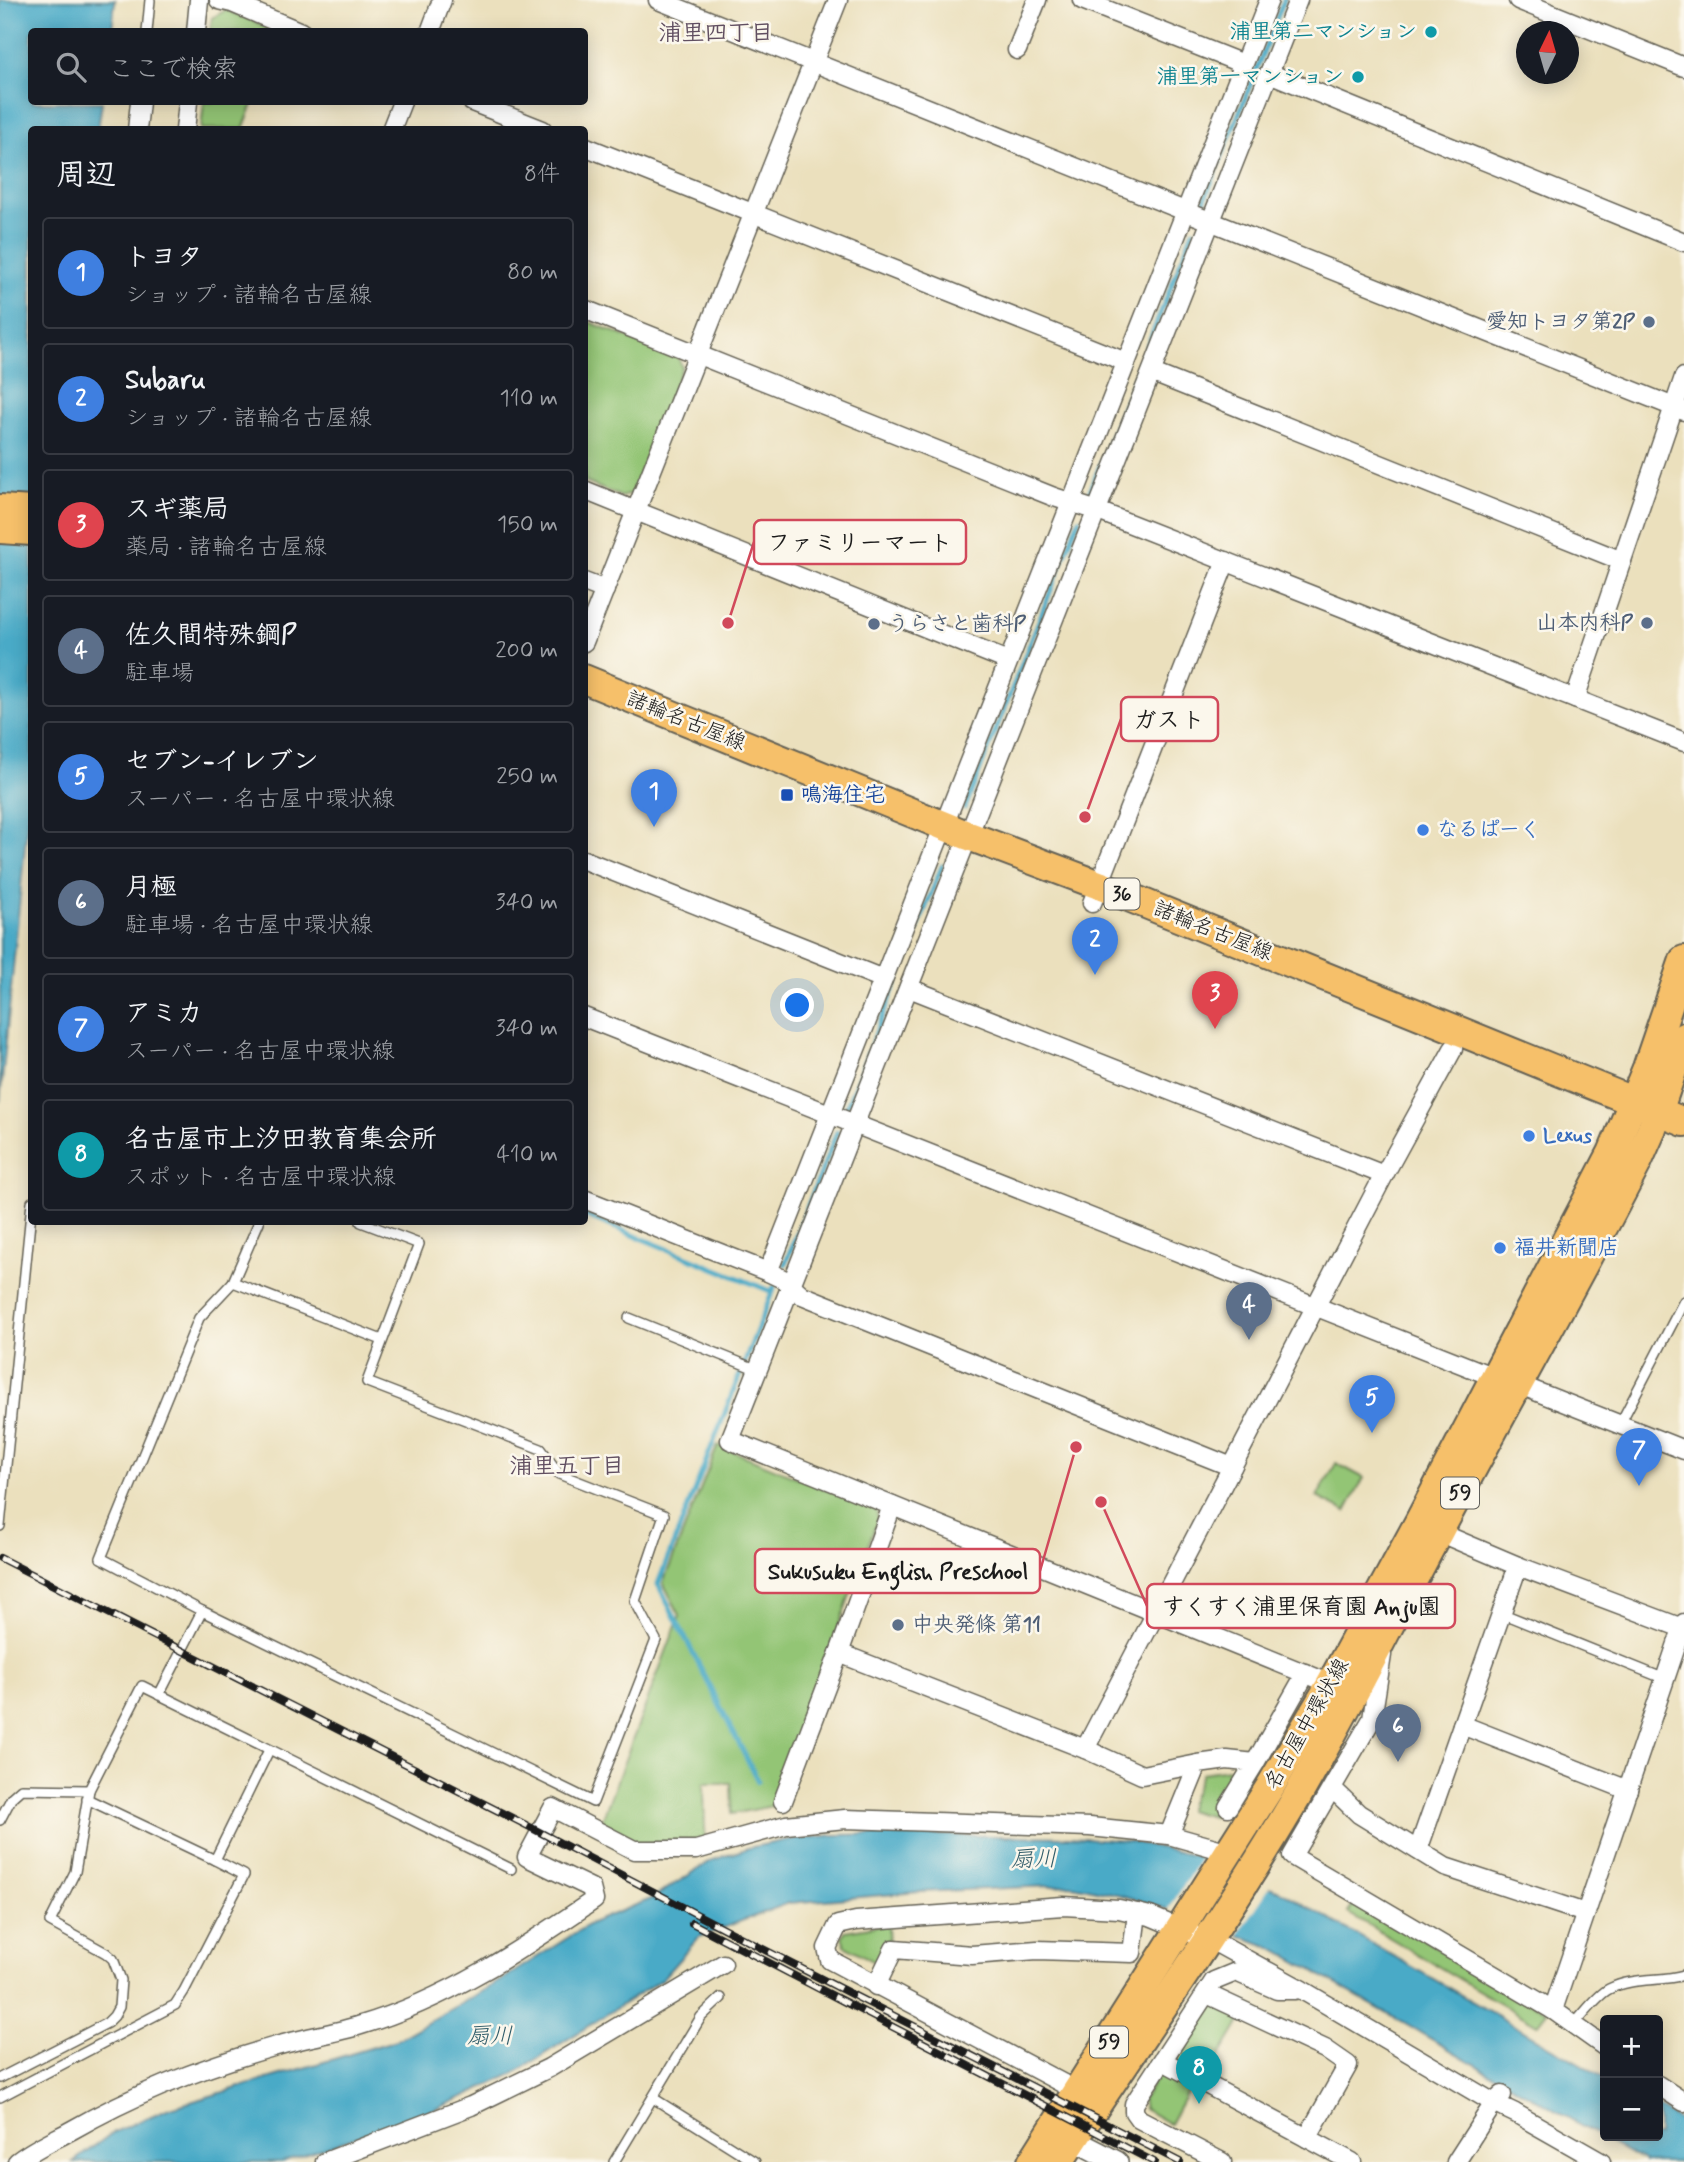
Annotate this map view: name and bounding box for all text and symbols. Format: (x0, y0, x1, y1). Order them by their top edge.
place label: 浦里第二マンション (1230, 18, 1417, 46)
district label: 浦里四丁目 (659, 19, 774, 49)
north arrow (1516, 21, 1579, 84)
marker: 浦里第二マンション (1423, 24, 1439, 40)
search box (28, 28, 588, 105)
icon: search (52, 48, 90, 86)
text: ここで検索 (108, 53, 238, 87)
place label: 浦里第一マンション (1157, 63, 1344, 91)
marker: 浦里第一マンション (1350, 69, 1366, 85)
text: 周辺 (56, 156, 116, 195)
text: 8件 (524, 160, 560, 190)
text: トヨタ (125, 241, 203, 275)
text: 1 (76, 258, 86, 288)
text: 80 m (507, 258, 558, 288)
text: ショップ · 諸輪名古屋線 (125, 281, 372, 311)
place label: 愛知トヨタ第2P (1486, 308, 1635, 336)
marker: 愛知トヨタ第2P (1641, 314, 1657, 330)
text: Subaru (125, 364, 206, 398)
text: 2 (75, 384, 87, 414)
text: 110 m (499, 384, 558, 414)
text: ショップ · 諸輪名古屋線 (125, 404, 372, 434)
text: スギ薬局 (125, 493, 229, 527)
text: 3 (76, 510, 86, 540)
text: 150 m (497, 510, 558, 540)
callout: ファミリーマート (754, 520, 966, 564)
text: ファミリーマート (768, 529, 952, 559)
text: 薬局 · 諸輪名古屋線 (125, 533, 327, 563)
place label: 山本内科P (1536, 609, 1633, 637)
place label: うらさと歯科P (888, 610, 1027, 638)
marker: 山本内科P (1639, 615, 1655, 631)
marker: うらさと歯科P (866, 616, 882, 632)
text: 佐久間特殊鋼P (125, 619, 297, 653)
text: 4 (74, 636, 88, 666)
text: 200 m (495, 636, 558, 666)
text: 駐車場 (125, 659, 194, 689)
street label: 諸輪名古屋線 (622, 684, 750, 758)
callout: ガスト (1121, 697, 1218, 741)
text: ガスト (1133, 706, 1205, 736)
text: セブン-イレブン (125, 745, 319, 779)
text: 5 (74, 762, 88, 792)
text: 250 m (496, 762, 558, 792)
pin: 1 (631, 769, 677, 827)
place label: 鳴海住宅 (801, 781, 885, 809)
text: スーパー · 名古屋中環状線 (125, 785, 395, 815)
marker: 鳴海住宅 (779, 787, 795, 803)
place label: なるぱーく (1437, 816, 1541, 844)
marker: なるぱーく (1415, 822, 1431, 838)
text: 月極 (125, 871, 177, 905)
road number: 36 (1104, 878, 1140, 909)
text: 6 (75, 888, 87, 918)
text: 340 m (495, 888, 558, 918)
street label: 諸輪名古屋線 (1149, 894, 1277, 968)
text: 駐車場 · 名古屋中環状線 (125, 911, 373, 941)
pin: 2 (1072, 917, 1118, 975)
pin: 3 (1192, 971, 1238, 1029)
your location (780, 988, 814, 1022)
text: アミカ (125, 997, 203, 1031)
text: 7 (74, 1014, 88, 1044)
text: 340 m (495, 1014, 558, 1044)
text: スーパー · 名古屋中環状線 (125, 1037, 395, 1067)
place label: Lexus (1543, 1122, 1593, 1150)
text: 名古屋市上汐田教育集会所 (125, 1123, 437, 1157)
marker: Lexus (1521, 1128, 1537, 1144)
text: 8 (75, 1140, 87, 1170)
text: 410 m (496, 1140, 558, 1170)
text: スポット · 名古屋中環状線 (125, 1163, 396, 1193)
place label: 福井新聞店 (1514, 1234, 1619, 1262)
marker: 福井新聞店 (1492, 1240, 1508, 1256)
pin: 4 (1226, 1282, 1272, 1340)
pin: 5 (1349, 1375, 1395, 1433)
pin: 7 (1616, 1428, 1662, 1486)
district label: 浦里五丁目 (510, 1452, 625, 1482)
road number: 59 (1441, 1478, 1479, 1508)
callout: Sukusuku English Preschool (755, 1549, 1040, 1593)
text: Sukusuku English Preschool (768, 1558, 1028, 1591)
callout: すくすく浦里保育園 Anju園 (1147, 1584, 1455, 1628)
text: すくすく浦里保育園 Anju園 (1162, 1593, 1440, 1623)
place label: 中央発條 第11 (912, 1611, 1041, 1639)
marker: 中央発條 第11 (890, 1617, 906, 1633)
street label: 名古屋中環状線 (1258, 1653, 1356, 1795)
pin: 6 (1375, 1704, 1421, 1762)
water label: 扇川 (1011, 1845, 1057, 1875)
map controls (1600, 2015, 1663, 2141)
button: + (1600, 2015, 1663, 2078)
water label: 扇川 (467, 2022, 513, 2052)
road number: 59 (1090, 2026, 1128, 2058)
pin: 8 (1176, 2046, 1222, 2104)
button: − (1600, 2078, 1663, 2141)

